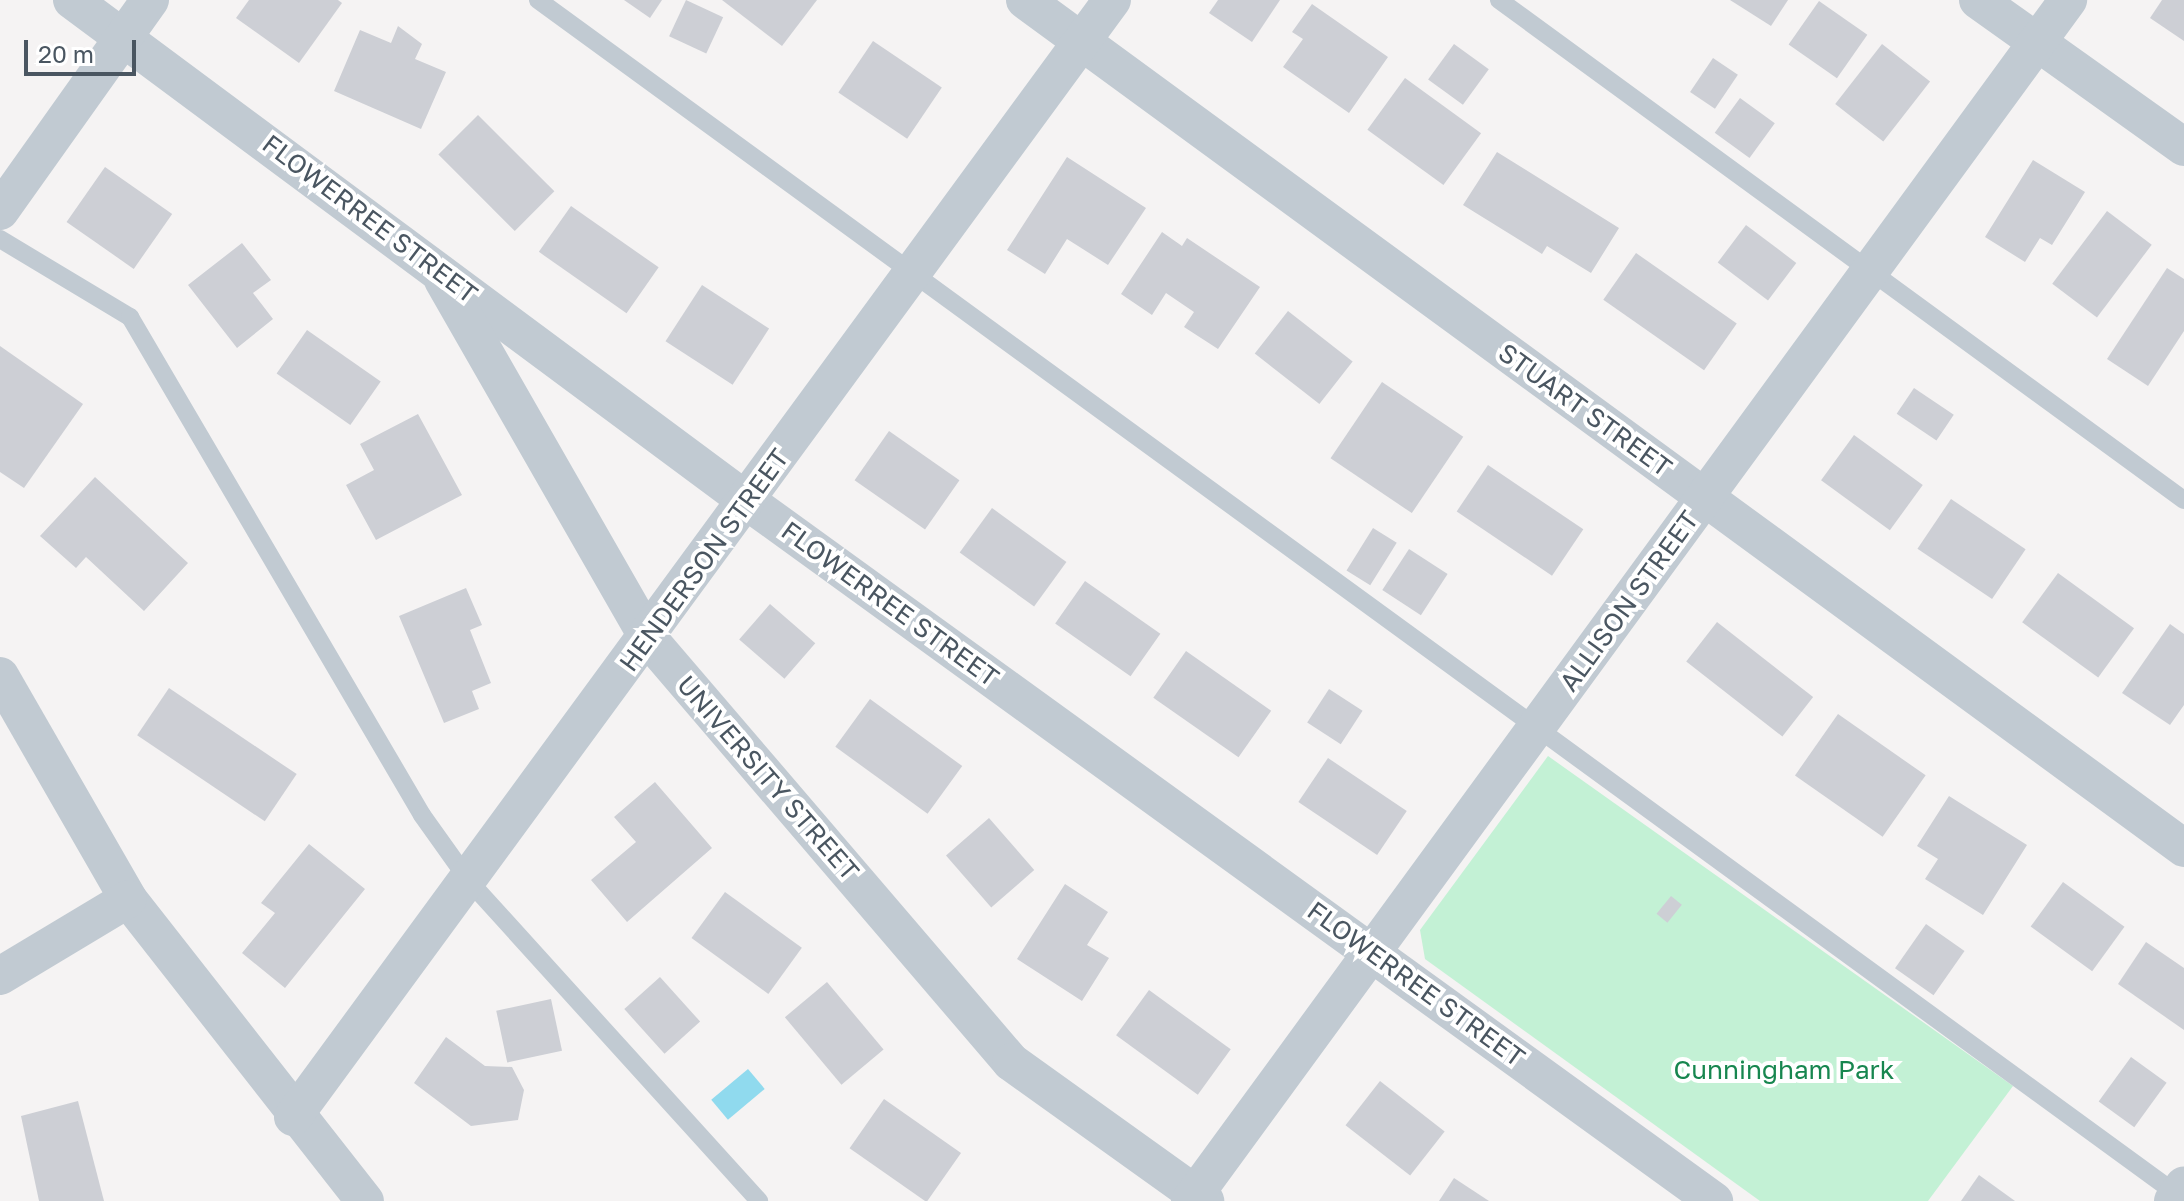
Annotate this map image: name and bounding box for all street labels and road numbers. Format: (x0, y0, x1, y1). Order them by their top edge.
street label: FLOWERREE STREET (256, 128, 484, 310)
street label: STUART STREET (1492, 337, 1678, 483)
street label: HENDERSON STREET (613, 443, 795, 677)
street label: ALLISON STREET (1553, 505, 1705, 697)
street label: FLOWERREE STREET (775, 515, 1005, 693)
street label: UNIVERSITY STREET (671, 669, 865, 887)
street label: FLOWERREE STREET (1301, 895, 1531, 1073)

